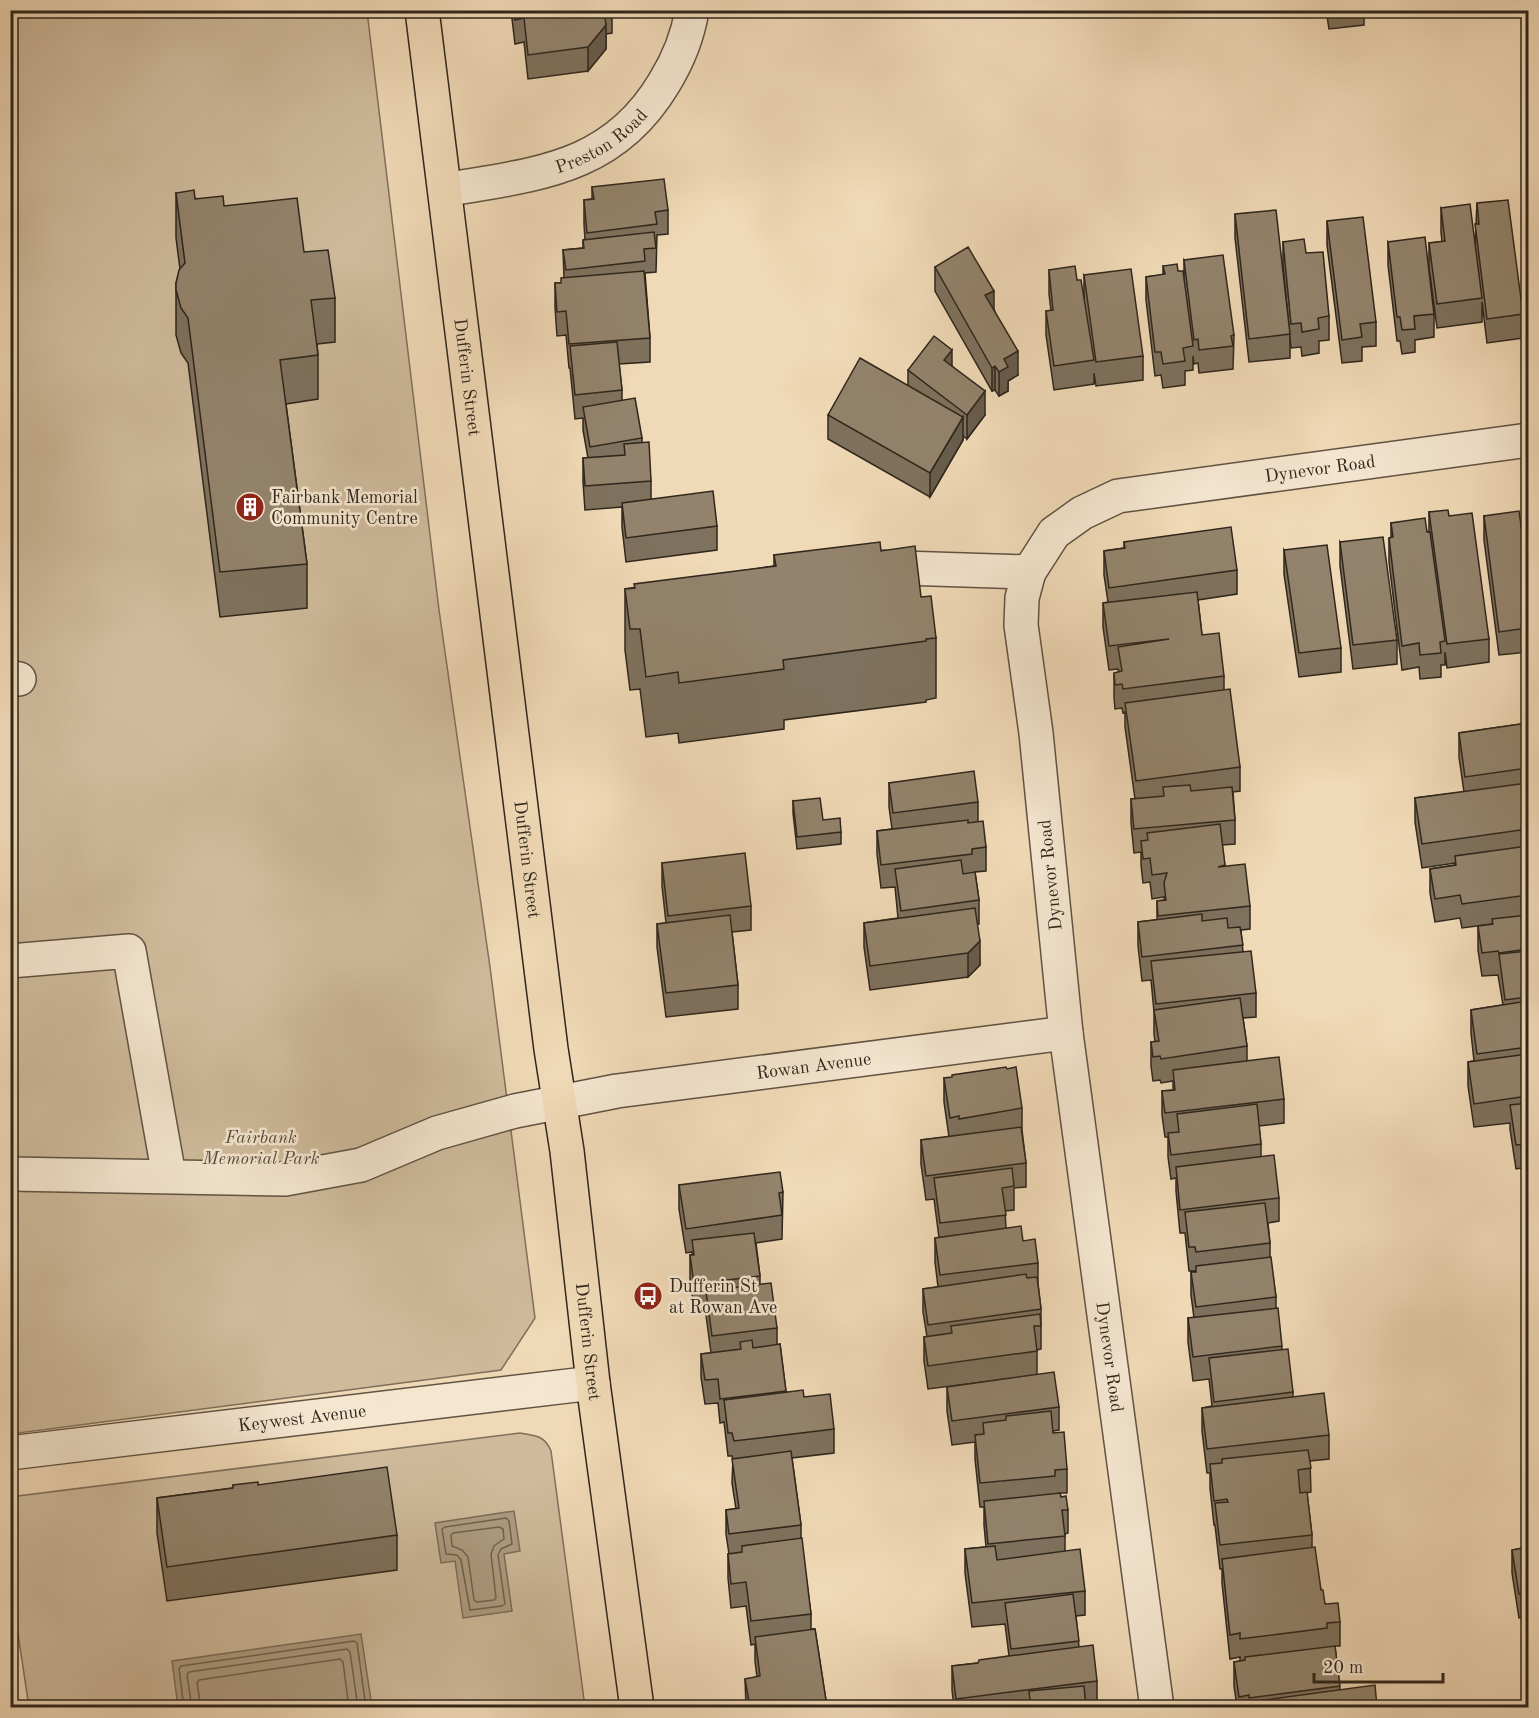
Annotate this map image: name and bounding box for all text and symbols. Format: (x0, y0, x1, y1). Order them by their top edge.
street label: Preston Road (553, 106, 651, 177)
street label: Dufferin Street (450, 317, 483, 437)
street label: Dynevor Road (1264, 453, 1377, 486)
place label: Fairbank Memorial Community Centre (271, 489, 418, 528)
building icon: Fairbank Memorial Community Centre (234, 491, 266, 523)
street label: Dufferin Street (510, 800, 543, 920)
street label: Dynevor Road (1036, 818, 1066, 931)
street label: Rowan Avenue (755, 1050, 872, 1083)
park label: Fairbank Memorial Park (201, 1129, 320, 1168)
place label: Dufferin St at Rowan Ave (669, 1278, 777, 1317)
bus stop icon: Dufferin St at Rowan Ave (632, 1280, 664, 1312)
street label: Dufferin Street (572, 1282, 603, 1402)
street label: Dynevor Road (1092, 1301, 1126, 1414)
street label: Keywest Avenue (237, 1402, 367, 1436)
scale bar (1314, 1646, 1443, 1684)
text: 20 m (1323, 1659, 1363, 1677)

